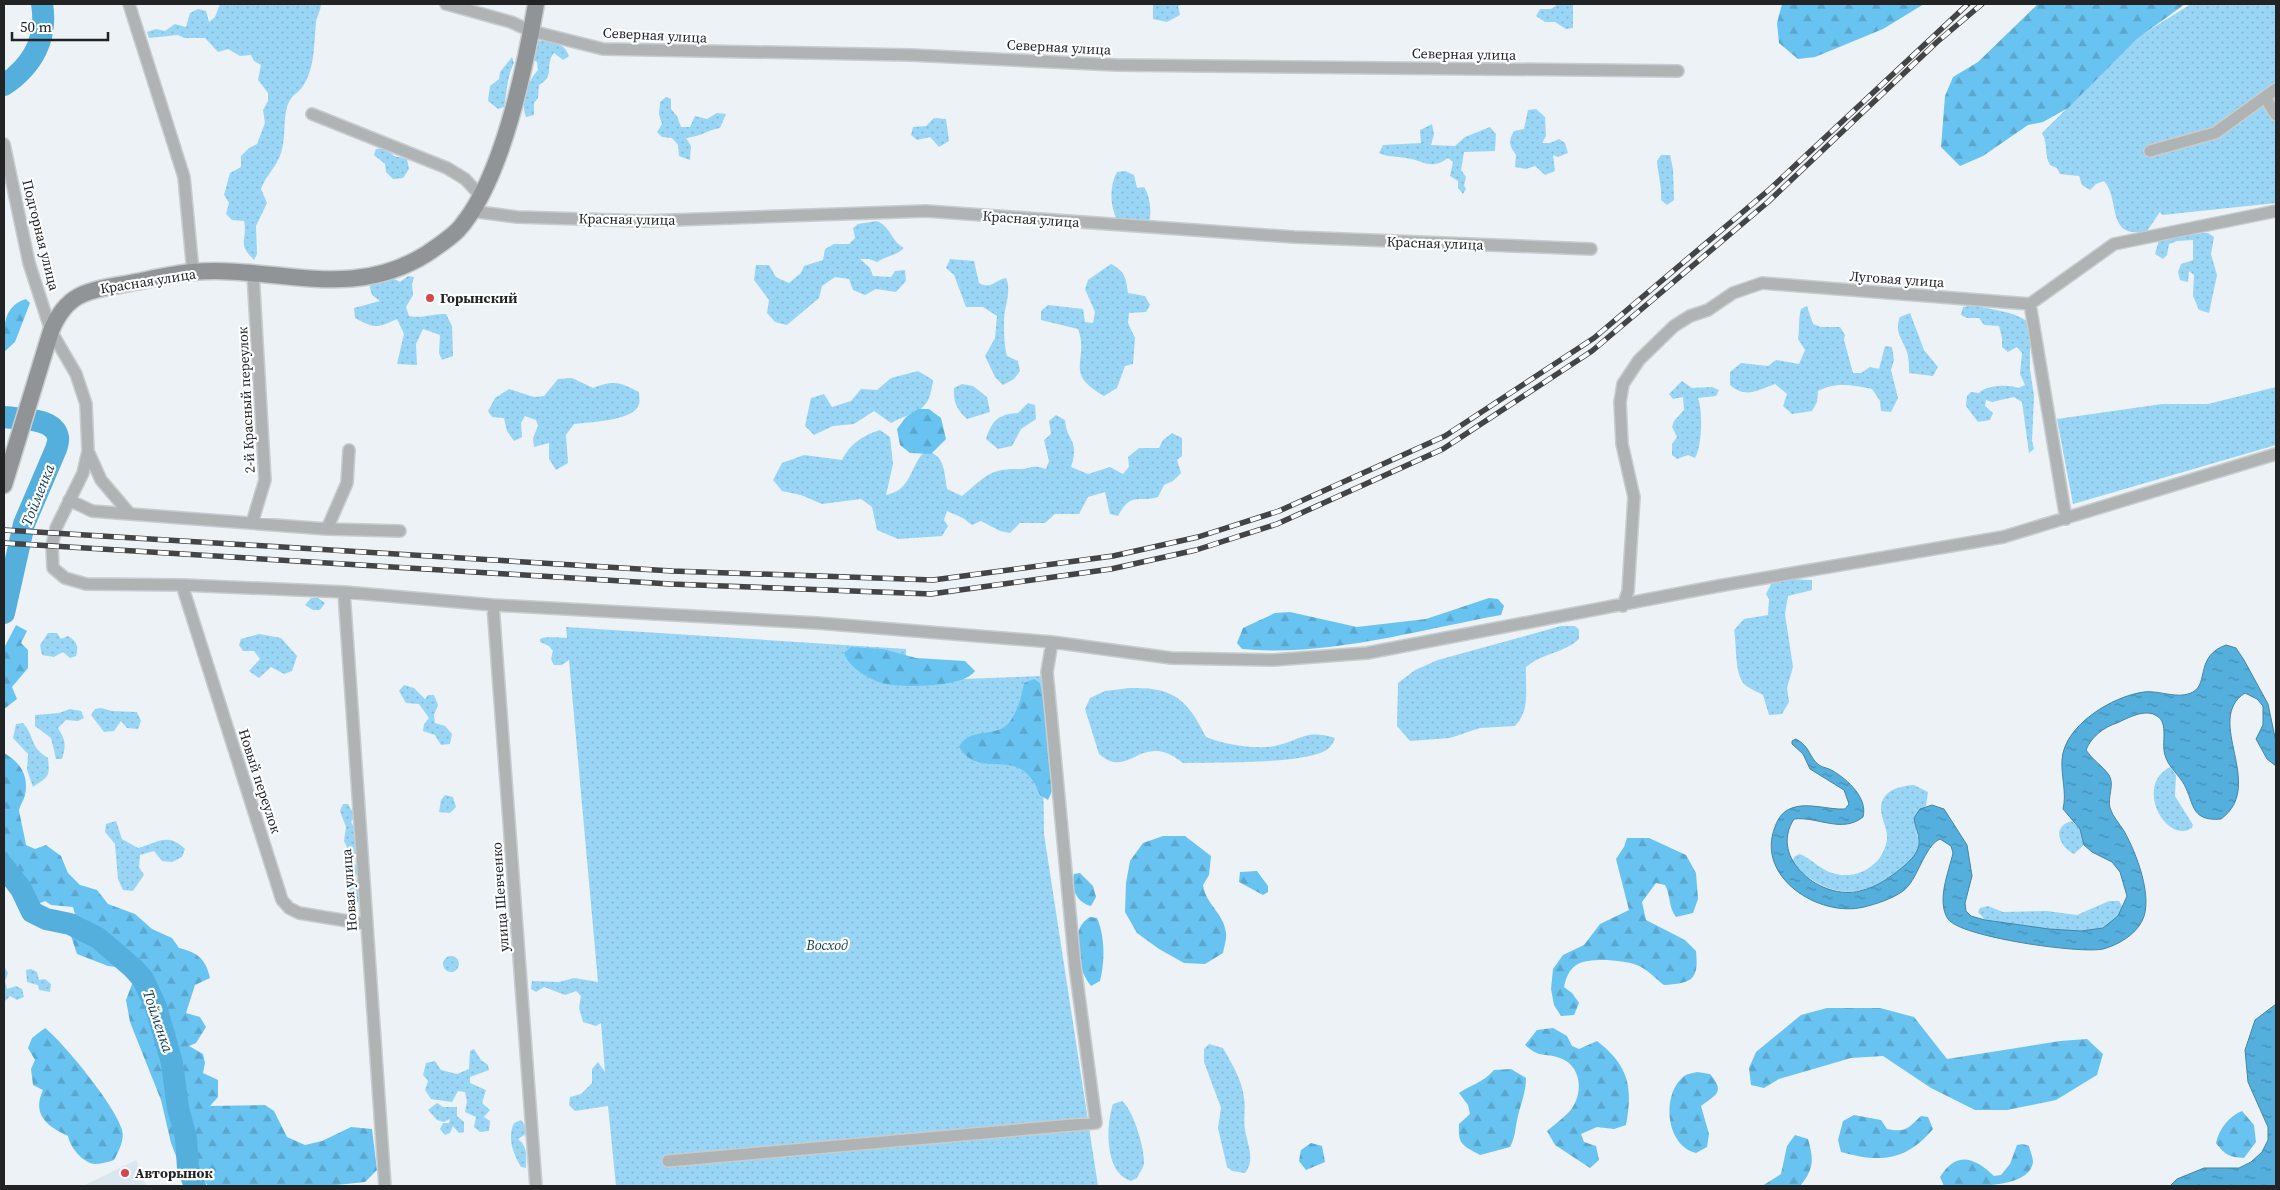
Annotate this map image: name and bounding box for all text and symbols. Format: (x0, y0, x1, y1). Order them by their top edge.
scale bar (12, 10, 109, 42)
text: 50 m (20, 16, 52, 37)
street label: Северная улица (602, 22, 709, 48)
street label: Северная улица (1006, 34, 1113, 60)
street label: Северная улица (1412, 43, 1517, 65)
street label: Подгорная улица (18, 177, 65, 294)
street label: Красная улица (982, 206, 1081, 232)
street label: Красная улица (578, 208, 677, 230)
street label: Красная улица (1386, 231, 1485, 255)
street label: Красная улица (99, 263, 198, 298)
street label: Луговая улица (1849, 266, 1946, 292)
place label: Горынский (440, 288, 517, 308)
marker: Горынский (424, 292, 436, 304)
street label: 2-й Красный переулок (232, 326, 260, 474)
water label: Тойменка (16, 461, 59, 529)
street label: Новый переулок (234, 726, 286, 836)
street label: улица Шевченко (486, 841, 514, 953)
street label: Новая улица (336, 847, 362, 932)
park label: Восход (805, 935, 848, 955)
water label: Тойменка (138, 987, 179, 1055)
place label: Авторынок (135, 1163, 213, 1183)
marker: Авторынок (119, 1167, 131, 1179)

